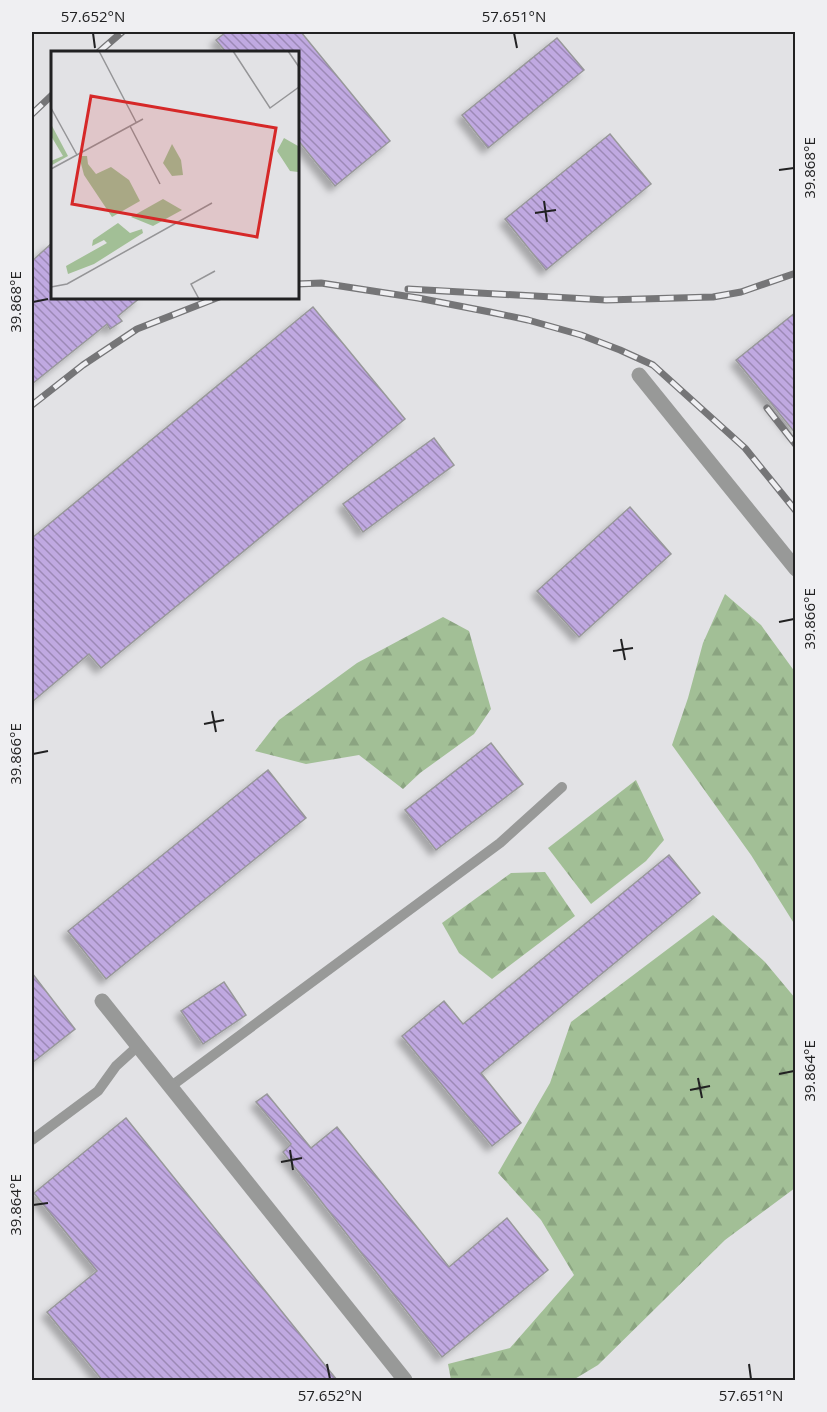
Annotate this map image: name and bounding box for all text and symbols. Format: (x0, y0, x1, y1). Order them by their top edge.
text: 57.652°N (61, 6, 125, 26)
text: 57.651°N (482, 6, 546, 26)
inset map (51, 51, 298, 298)
text: 39.868°E (799, 137, 819, 199)
text: 39.868°E (5, 271, 25, 333)
text: 39.866°E (799, 588, 819, 650)
text: 39.866°E (5, 723, 25, 785)
text: 39.864°E (799, 1040, 819, 1102)
text: 39.864°E (5, 1174, 25, 1236)
text: 57.652°N (298, 1385, 362, 1405)
text: 57.651°N (719, 1385, 783, 1405)

